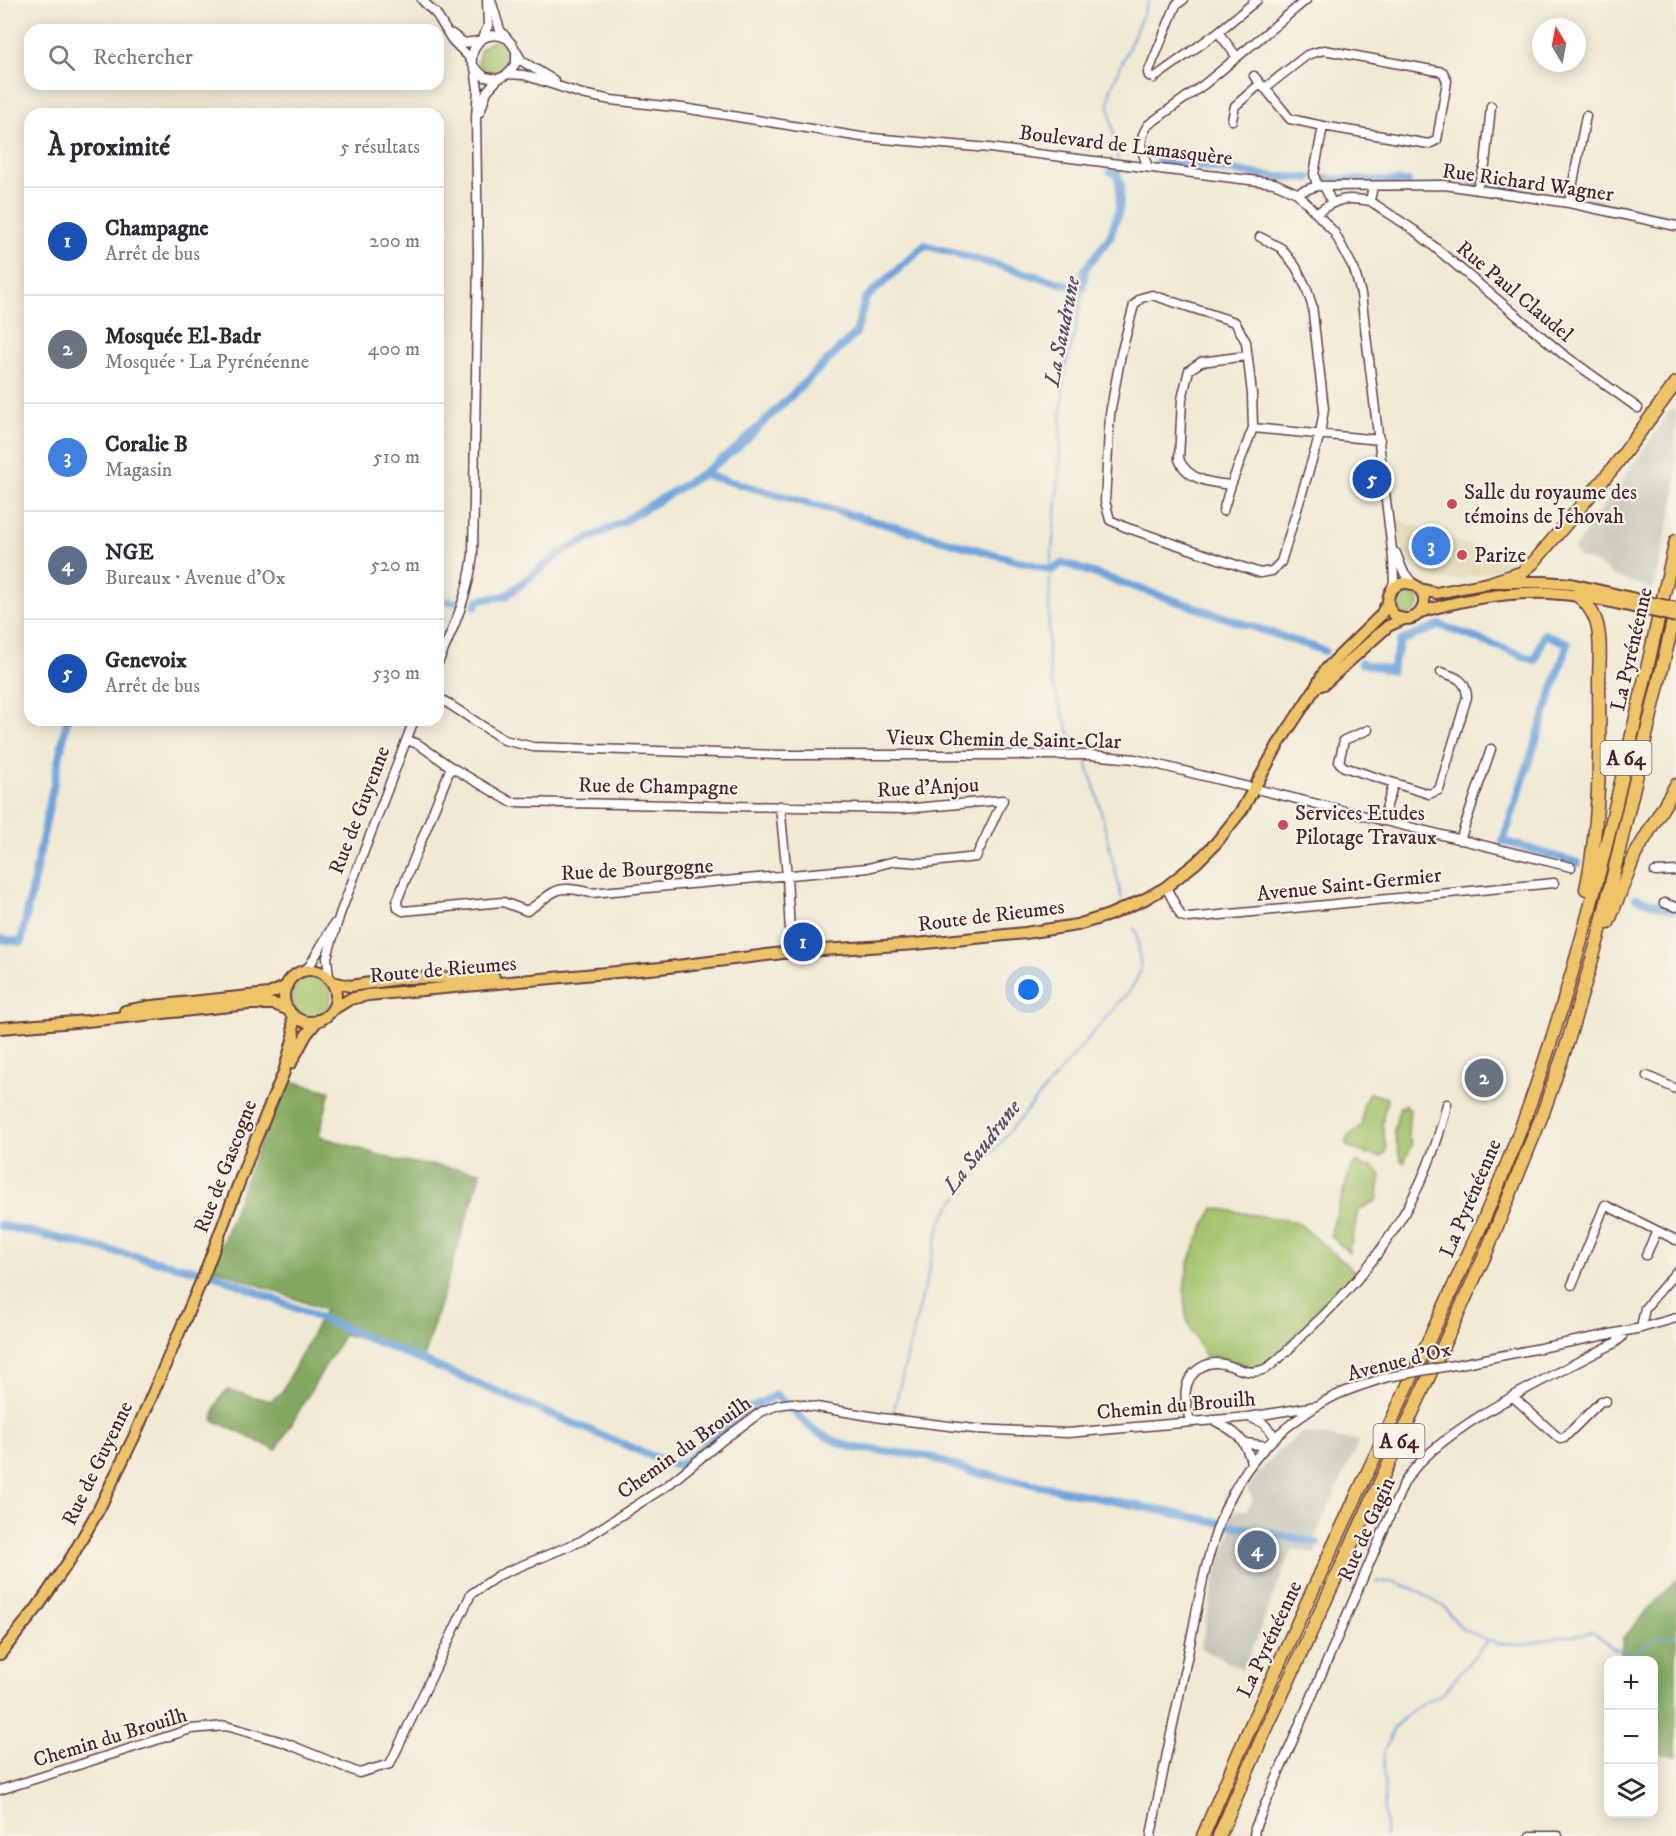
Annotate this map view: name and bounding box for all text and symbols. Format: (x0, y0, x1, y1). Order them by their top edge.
north arrow (1532, 18, 1586, 72)
search box (24, 24, 444, 90)
icon: search (45, 41, 78, 74)
text: Rechercher (93, 44, 193, 71)
street label: Boulevard de Lamasquère (1018, 120, 1234, 172)
text: À proximité (48, 131, 170, 164)
text: 5 résultats (340, 135, 420, 160)
street label: Rue Richard Wagner (1440, 158, 1615, 208)
text: Champagne (105, 215, 209, 242)
text: 1 (64, 229, 71, 254)
text: 200 m (369, 229, 420, 254)
street label: Rue Paul Claudel (1451, 235, 1578, 349)
text: Arrêt de bus (105, 242, 200, 267)
water label: La Saudrune (1038, 274, 1086, 390)
text: Mosquée El-Badr (105, 323, 261, 350)
text: 2 (63, 337, 72, 362)
text: 400 m (368, 337, 420, 362)
text: Mosquée · La Pyrénéenne (105, 350, 309, 375)
text: Coralie B (105, 431, 188, 458)
text: 3 (64, 445, 71, 470)
text: 510 m (373, 445, 420, 470)
pin: 5 (1352, 456, 1392, 502)
text: Magasin (105, 458, 172, 483)
place label: Salle du royaume des témoins de Jehovah (1464, 480, 1637, 530)
marker: Salle du royaume des témoins de Jehovah (1445, 497, 1459, 511)
pin: 3 (1412, 524, 1450, 568)
text: NGE (105, 539, 154, 566)
place label: Parize (1474, 543, 1526, 569)
marker: Parize (1455, 548, 1469, 562)
text: 4 (62, 553, 73, 578)
text: 520 m (370, 553, 420, 578)
text: Bureaux · Avenue d'Ox (105, 566, 285, 591)
street label: La Pyrénéenne (1605, 585, 1659, 714)
text: Genevoix (105, 647, 187, 674)
text: 5 (63, 661, 72, 686)
text: 530 m (373, 661, 420, 686)
text: Arrêt de bus (105, 674, 200, 699)
street label: Vieux Chemin de Saint-Clar (885, 725, 1122, 755)
road number: A 64 (1600, 741, 1652, 775)
street label: Rue de Guyenne (324, 742, 396, 878)
street label: Rue d'Anjou (876, 772, 980, 804)
street label: Rue de Champagne (578, 773, 738, 801)
place label: Services Etudes Pilotage Travaux (1295, 801, 1437, 851)
marker: Services Etudes Pilotage Travaux (1276, 818, 1290, 832)
street label: Rue de Bourgogne (560, 853, 714, 887)
street label: Avenue Saint-Germier (1256, 862, 1443, 908)
street label: Route de Rieumes (916, 894, 1066, 938)
pin: 1 (784, 920, 822, 964)
street label: Route de Rieumes (369, 951, 518, 989)
your location (1014, 975, 1043, 1004)
pin: 2 (1464, 1056, 1504, 1100)
water label: La Saudrune (936, 1094, 1027, 1201)
street label: Rue de Gascogne (189, 1096, 263, 1237)
street label: La Pyrénéenne (1434, 1135, 1508, 1262)
street label: Avenue d'Ox (1345, 1337, 1454, 1387)
street label: Chemin du Brouilh (1096, 1386, 1257, 1426)
street label: Chemin du Brouilh (612, 1390, 757, 1505)
street label: Rue de Guyenne (57, 1397, 139, 1530)
road number: A 64 (1374, 1424, 1424, 1458)
street label: Rue de Gagin (1332, 1473, 1401, 1585)
pin: 4 (1238, 1528, 1276, 1572)
street label: La Pyrénéenne (1231, 1577, 1308, 1702)
map controls (1604, 1656, 1658, 1818)
button: + (1604, 1656, 1658, 1710)
street label: Chemin du Brouilh (30, 1702, 190, 1774)
button: − (1604, 1710, 1658, 1764)
button: layers (1604, 1764, 1658, 1818)

